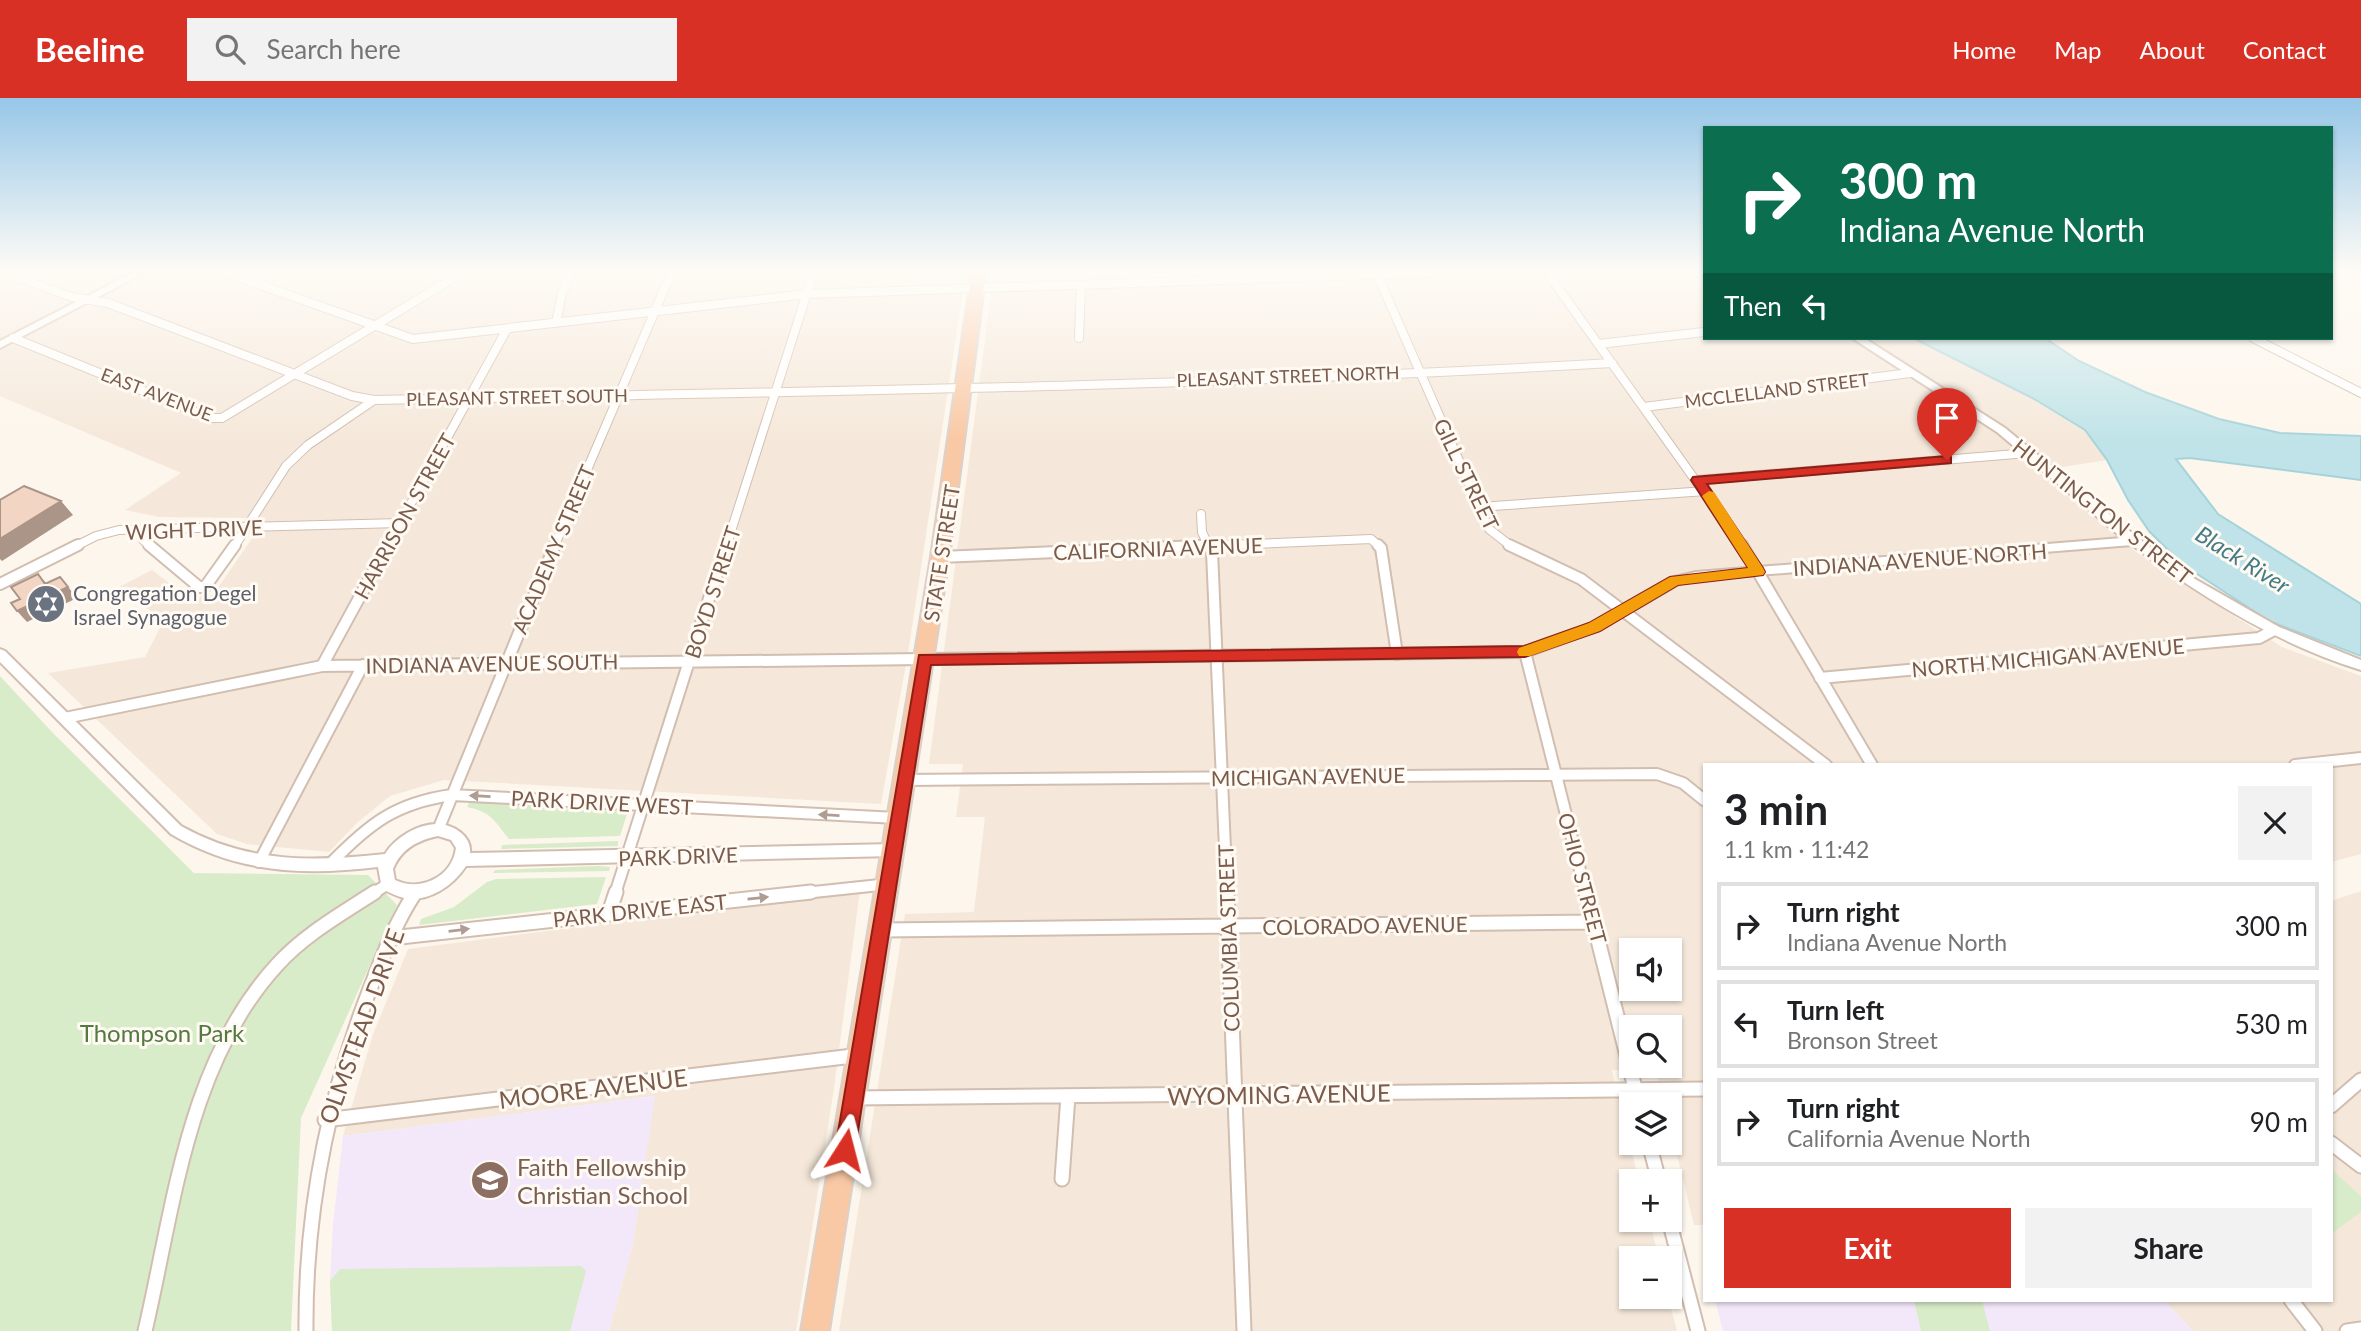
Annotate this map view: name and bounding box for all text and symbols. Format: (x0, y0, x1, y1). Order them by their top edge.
search box (187, 18, 677, 81)
text: Beeline (35, 29, 145, 69)
icon: search (211, 30, 249, 68)
text: Search here (267, 33, 401, 65)
text: Home (1952, 35, 2016, 64)
text: Map (2054, 35, 2102, 64)
text: About (2140, 35, 2205, 64)
text: Contact (2243, 35, 2326, 64)
text: 300 m (1839, 151, 1977, 209)
icon: right (1724, 154, 1815, 245)
text: Indiana Avenue North (1839, 210, 2145, 249)
icon: left (1796, 287, 1834, 325)
text: Then (1724, 290, 1782, 322)
street label: PLEASANT STREET NORTH (1176, 361, 1400, 391)
street label: EAST AVENUE (98, 363, 216, 425)
street label: MCCLELLAND STREET (1683, 368, 1871, 412)
street label: PLEASANT STREET SOUTH (406, 384, 628, 410)
pin (1917, 388, 1977, 460)
icon: arrive (1928, 399, 1966, 437)
street label: GILL STREET (1429, 414, 1505, 534)
street label: HARRISON STREET (348, 428, 460, 603)
street label: HUNTINGTON STREET (2008, 433, 2198, 589)
street label: ACADEMY STREET (506, 460, 600, 637)
street label: STATE STREET (918, 482, 964, 623)
street label: WIGHT DRIVE (125, 514, 263, 544)
water label: Black River (2191, 519, 2296, 599)
street label: BOYD STREET (679, 522, 745, 661)
street label: CALIFORNIA AVENUE (1053, 532, 1263, 564)
street label: INDIANA AVENUE NORTH (1792, 538, 2048, 580)
place label: Congregation Degel Israel Synagogue (73, 580, 257, 629)
synagogue icon: Congregation Degel Israel Synagogue (25, 583, 67, 625)
street label: NORTH MICHIGAN AVENUE (1911, 633, 2185, 681)
street label: INDIANA AVENUE SOUTH (365, 648, 619, 678)
street label: MICHIGAN AVENUE (1211, 762, 1405, 790)
text: 3 min (1724, 784, 1828, 834)
street label: PARK DRIVE WEST (510, 785, 694, 819)
button: close (2238, 786, 2312, 860)
one-way arrow (469, 790, 491, 801)
one-way arrow (818, 809, 840, 820)
street label: OHIO STREET (1554, 810, 1613, 947)
text: 1.1 km · 11:42 (1724, 835, 1869, 863)
street label: PARK DRIVE (618, 841, 738, 871)
street label: COLUMBIA STREET (1212, 843, 1244, 1032)
street label: PARK DRIVE EAST (552, 888, 729, 932)
one-way arrow (747, 892, 769, 903)
text: Turn right (1787, 896, 1900, 928)
icon: right (1728, 907, 1766, 945)
text: 300 m (2235, 910, 2308, 942)
street label: COLORADO AVENUE (1262, 911, 1468, 939)
street label: OLMSTEAD DRIVE (312, 924, 410, 1128)
one-way arrow (448, 925, 470, 936)
text: Indiana Avenue North (1787, 928, 2007, 956)
map controls (1619, 938, 1682, 1309)
button: sound (1619, 938, 1682, 1001)
text: Turn left (1787, 994, 1884, 1026)
icon: left (1728, 1005, 1766, 1043)
text: 530 m (2235, 1008, 2308, 1040)
button: search (1619, 1015, 1682, 1078)
park label: Thompson Park (80, 1018, 245, 1047)
text: Bronson Street (1787, 1026, 1938, 1054)
street label: MOORE AVENUE (497, 1062, 689, 1114)
street label: WYOMING AVENUE (1167, 1078, 1391, 1110)
button: layers (1619, 1092, 1682, 1155)
text: Turn right (1787, 1092, 1900, 1124)
icon: right (1728, 1103, 1766, 1141)
text: 90 m (2250, 1106, 2308, 1138)
position arrow (808, 1113, 882, 1187)
text: California Avenue North (1787, 1124, 2030, 1152)
place label: Faith Fellowship Christian School (517, 1152, 688, 1209)
school or university icon: Faith Fellowship Christian School (469, 1159, 511, 1201)
button: + (1619, 1169, 1682, 1232)
button: Exit (1724, 1208, 2011, 1288)
button: Share (2025, 1208, 2312, 1288)
button: − (1619, 1246, 1682, 1309)

